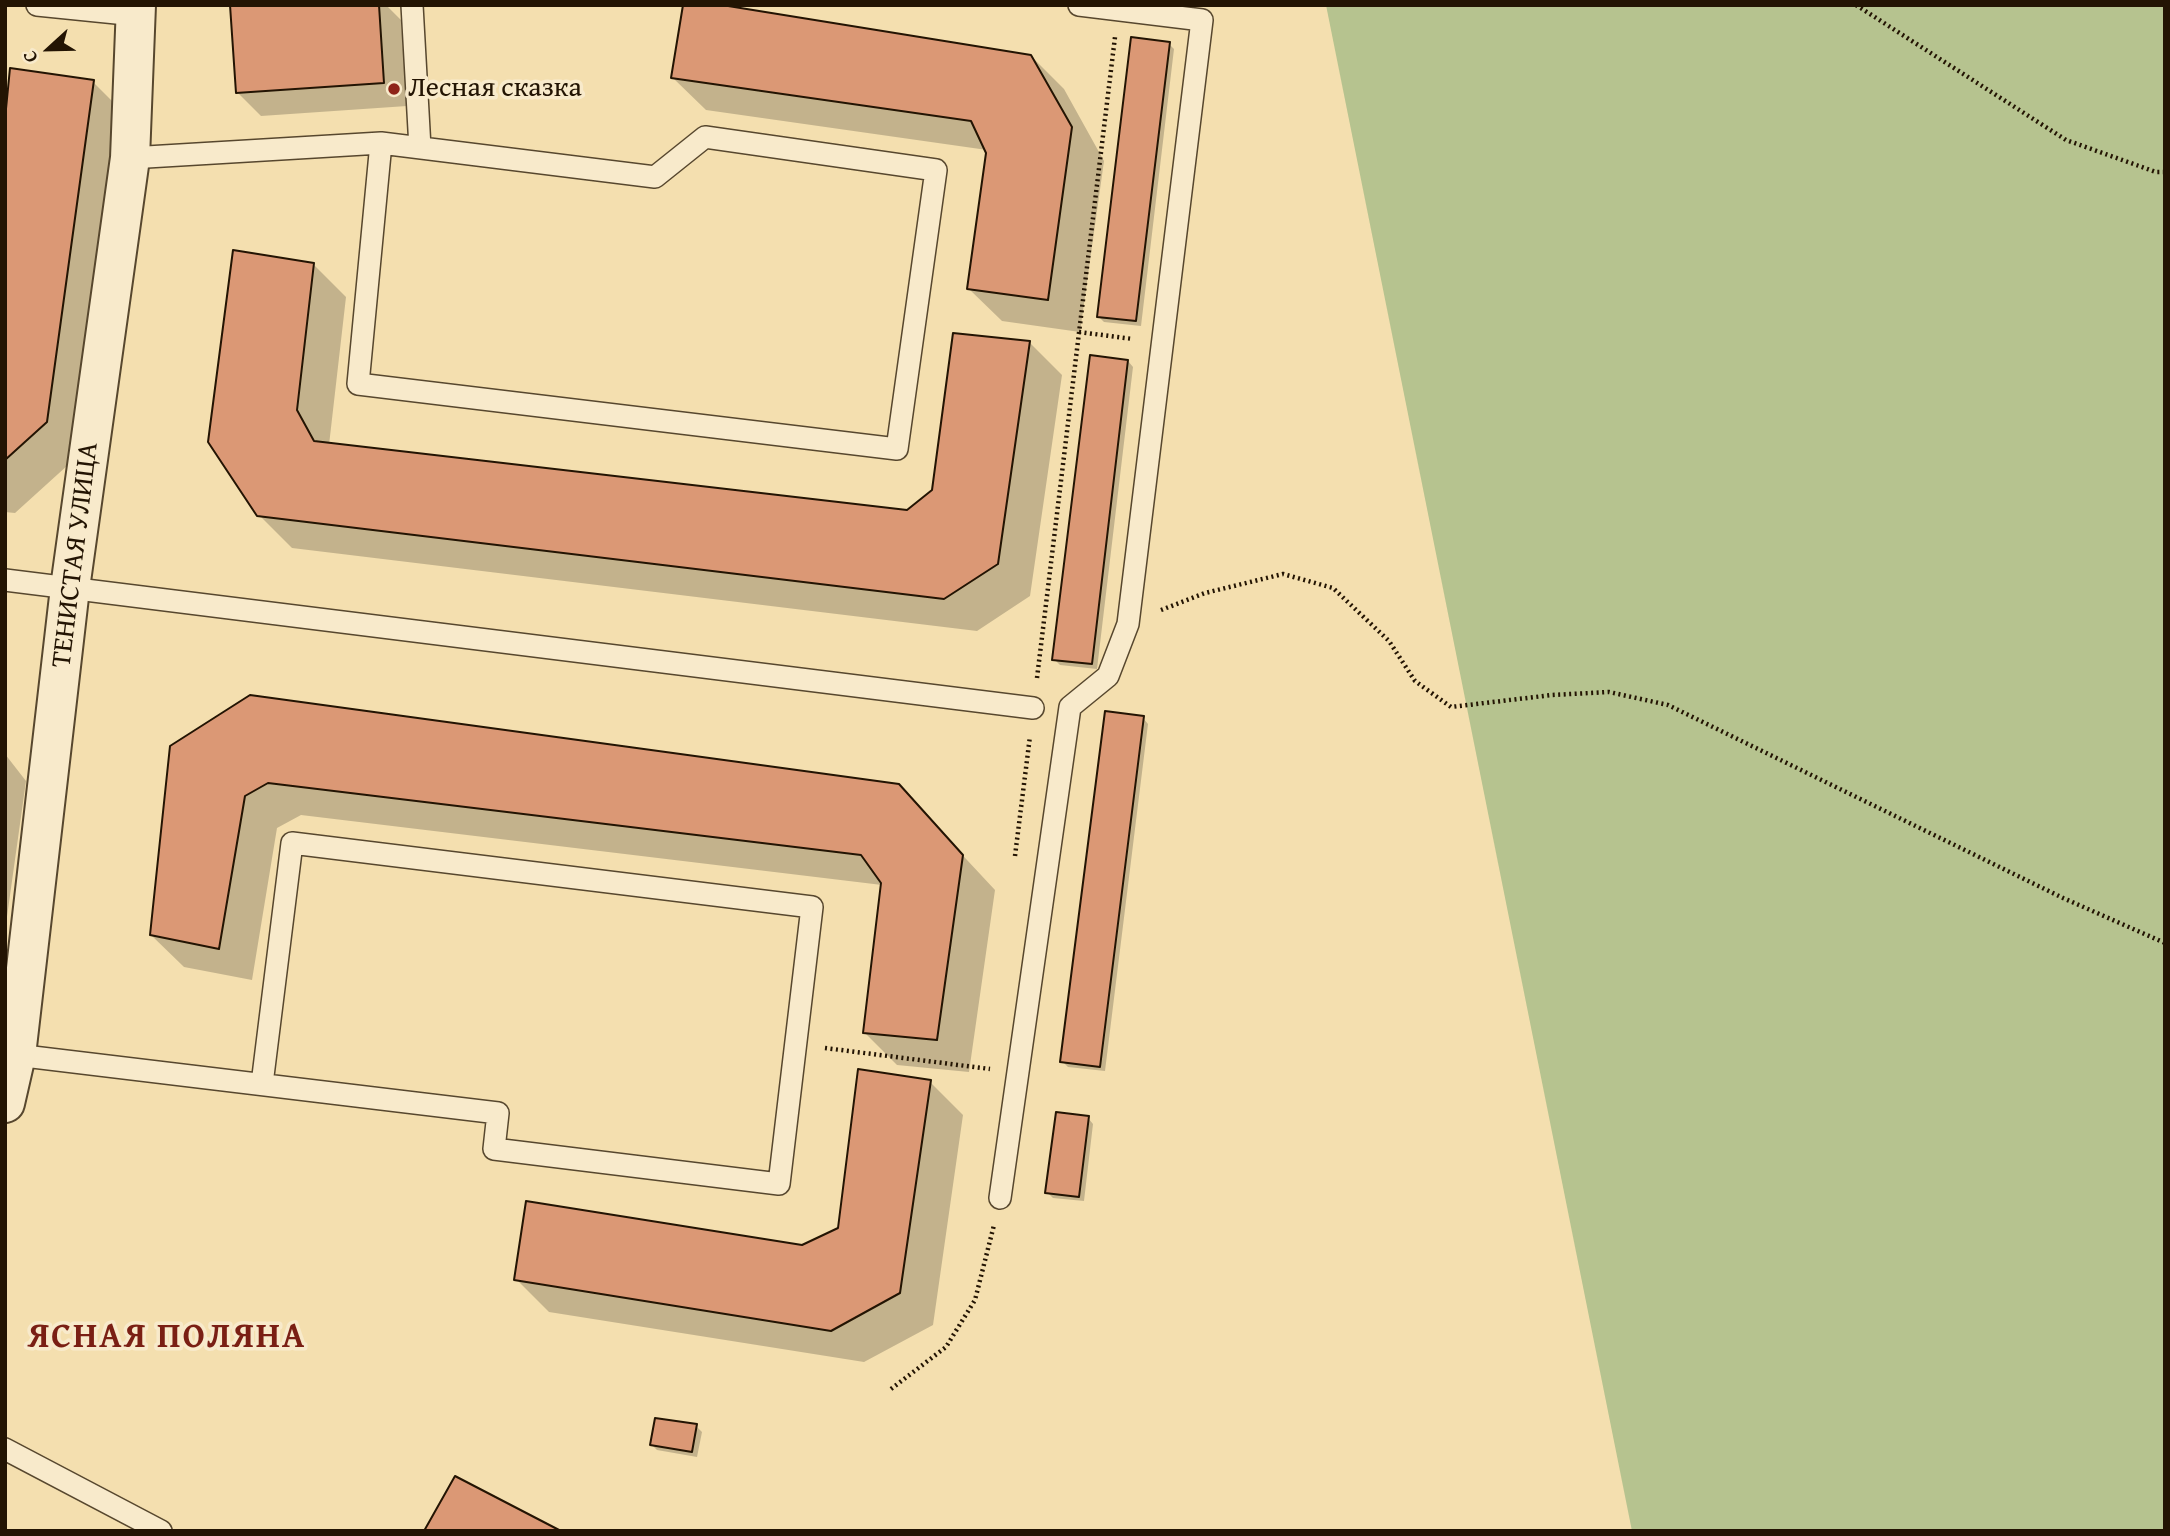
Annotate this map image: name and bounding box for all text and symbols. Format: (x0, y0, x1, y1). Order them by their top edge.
north arrow (14, 14, 84, 84)
text: С (15, 47, 45, 67)
place label: Лесная сказка (408, 72, 582, 106)
marker: Лесная сказка (386, 81, 402, 97)
street label: ТЕНИСТАЯ УЛИЦА (46, 441, 106, 669)
district label: ЯСНАЯ ПОЛЯНА (29, 1317, 305, 1359)

